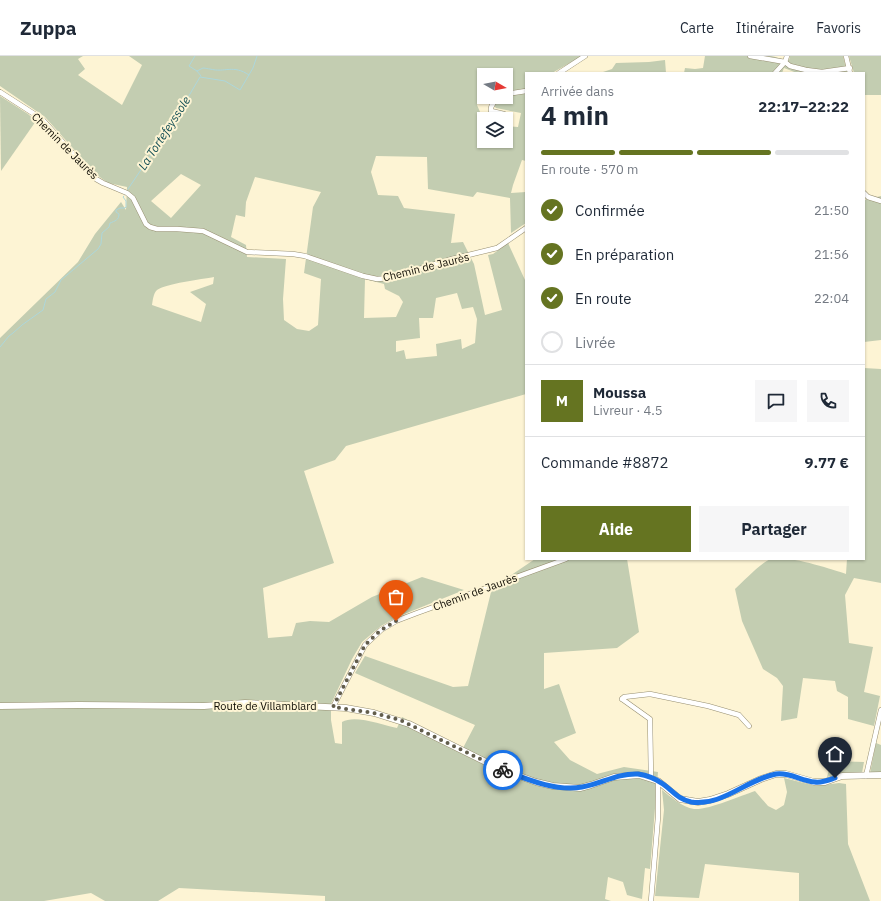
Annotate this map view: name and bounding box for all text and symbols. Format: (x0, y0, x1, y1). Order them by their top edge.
text: Zuppa (20, 16, 77, 40)
text: Carte (680, 19, 714, 37)
text: Itinéraire (736, 19, 794, 37)
text: Favoris (816, 19, 861, 37)
north arrow (477, 68, 513, 104)
map controls (477, 68, 513, 148)
text: Arrivée dans (541, 83, 614, 100)
water label: La Tortefeyssole (135, 93, 193, 173)
text: 22:17–22:22 (758, 97, 849, 116)
text: 4 min (541, 98, 609, 132)
street label: Chemin de Jaurès (29, 110, 101, 182)
button: layers (477, 112, 513, 148)
text: En route · 570 m (541, 161, 638, 178)
icon: check (541, 199, 563, 221)
text: Confirmée (575, 201, 645, 220)
text: 21:50 (814, 202, 849, 219)
icon: check (541, 243, 563, 265)
text: En préparation (575, 245, 674, 264)
text: 21:56 (814, 246, 849, 263)
street label: Chemin de Jaurès (381, 250, 471, 284)
icon: check (541, 287, 563, 309)
text: En route (575, 289, 632, 308)
text: 22:04 (814, 290, 849, 307)
text: Livrée (575, 333, 616, 352)
button: chat (755, 380, 797, 422)
button: phone (807, 380, 849, 422)
text: Moussa (593, 383, 646, 402)
text: M (556, 391, 568, 410)
text: Livreur · 4.5 (593, 402, 663, 419)
text: Commande #8872 (541, 453, 669, 472)
text: 9.77 € (804, 453, 849, 472)
button: Aide (541, 506, 691, 552)
button: Partager (699, 506, 849, 552)
street label: Chemin de Jaurès (431, 570, 519, 614)
pin (379, 580, 413, 621)
icon: bag (385, 586, 407, 608)
street label: Route de Villamblard (213, 699, 317, 713)
pin (818, 737, 852, 778)
icon: home (824, 743, 846, 765)
courier (483, 750, 523, 790)
icon: bike (492, 759, 514, 781)

